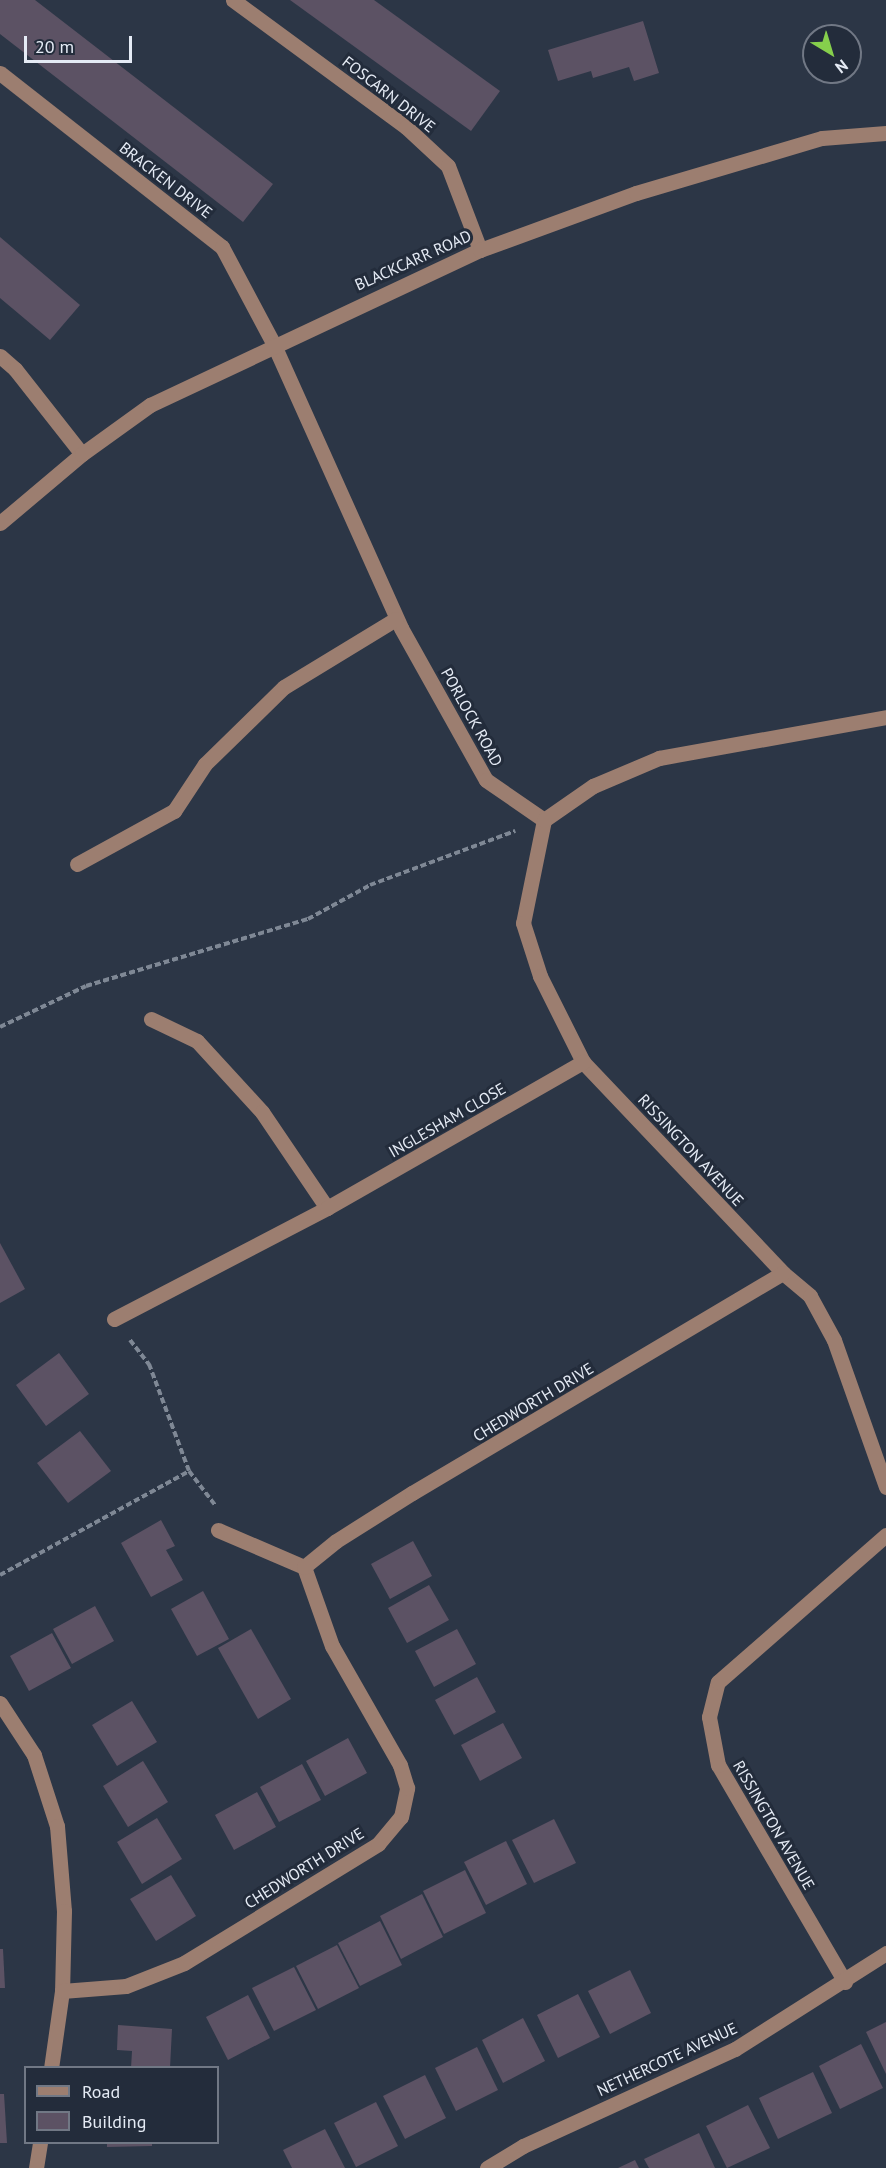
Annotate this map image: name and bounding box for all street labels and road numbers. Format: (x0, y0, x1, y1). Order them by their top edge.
street label: FOSCARN DRIVE (339, 52, 439, 136)
street label: BRACKEN DRIVE (116, 138, 216, 222)
street label: BLACKCARR ROAD (352, 226, 474, 294)
street label: PORLOCK ROAD (437, 664, 507, 770)
street label: INGLESHAM CLOSE (385, 1079, 509, 1161)
street label: RISSINGTON AVENUE (634, 1090, 748, 1210)
street label: CHEDWORTH DRIVE (469, 1358, 597, 1446)
street label: RISSINGTON AVENUE (729, 1757, 819, 1893)
street label: CHEDWORTH DRIVE (241, 1823, 367, 1913)
street label: NETHERCOTE AVENUE (594, 2018, 740, 2100)

